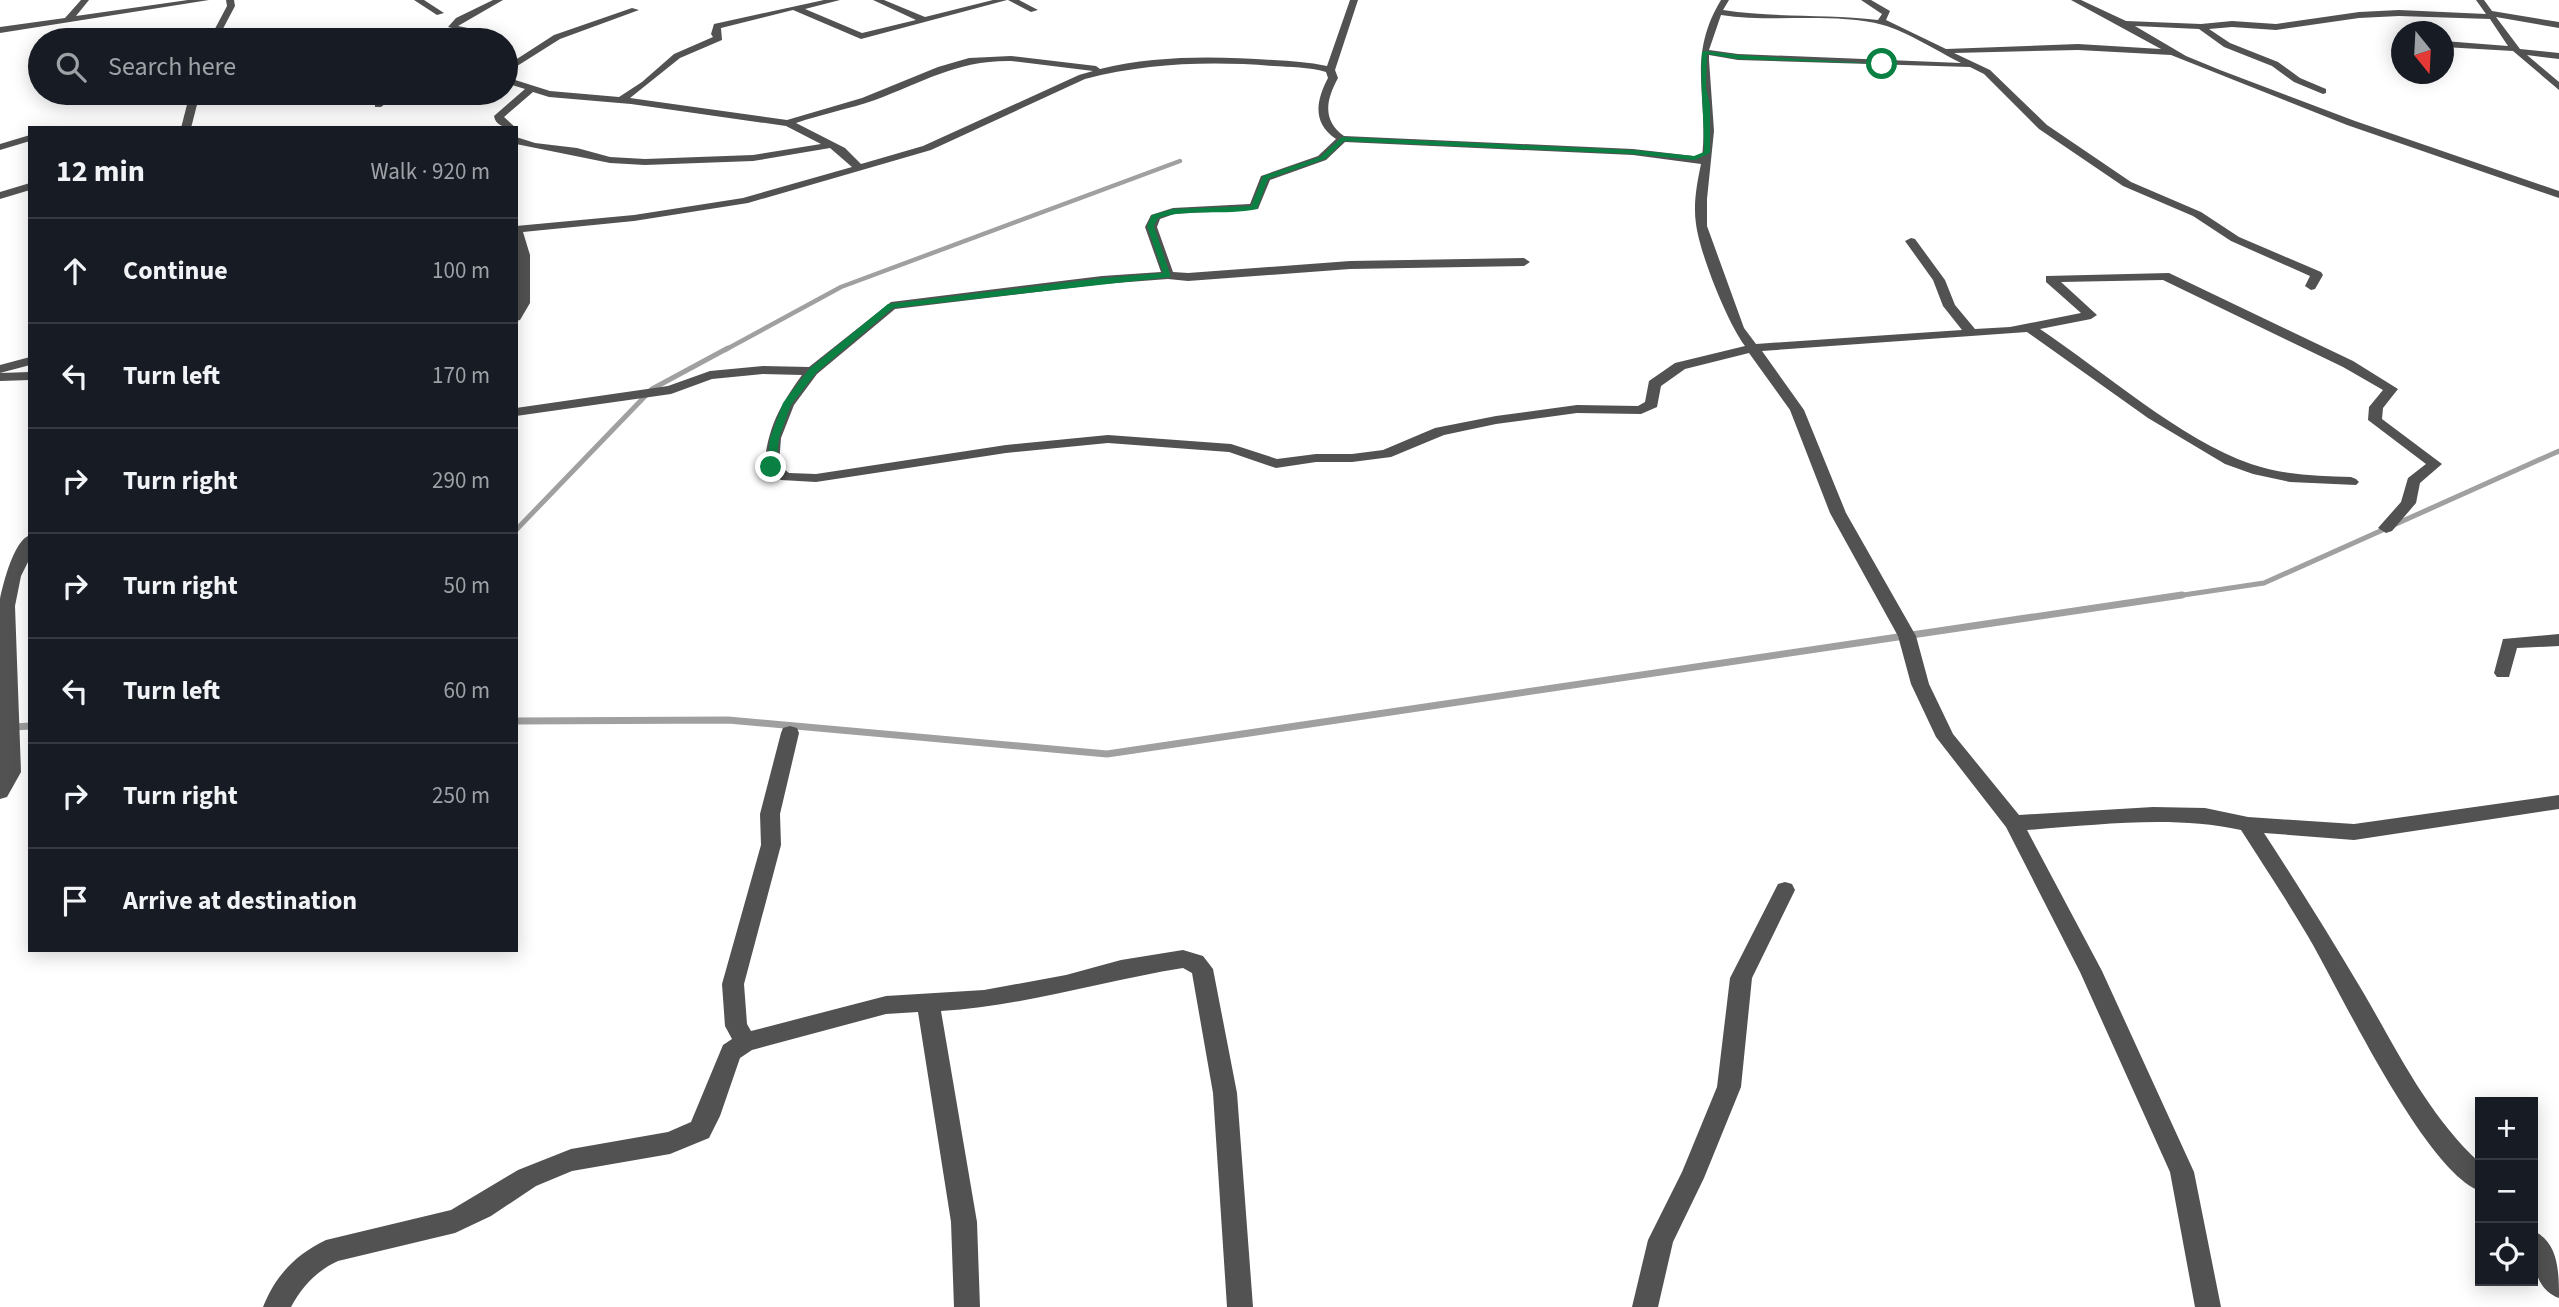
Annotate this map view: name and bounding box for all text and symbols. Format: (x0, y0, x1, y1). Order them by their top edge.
north arrow (2391, 21, 2454, 84)
search box (28, 28, 518, 105)
icon: search (52, 48, 90, 86)
text: Search here (108, 48, 236, 85)
route start (1866, 48, 1897, 79)
text: 12 min (56, 150, 145, 193)
text: Walk · 920 m (371, 155, 490, 188)
icon: ahead (56, 252, 94, 290)
text: Continue (123, 252, 228, 289)
text: 100 m (432, 254, 490, 287)
icon: left (56, 357, 94, 395)
text: Turn left (123, 357, 220, 394)
text: 170 m (432, 359, 490, 392)
route end (755, 451, 786, 482)
icon: right (56, 462, 94, 500)
text: Turn right (123, 462, 238, 499)
text: 290 m (432, 464, 490, 497)
icon: right (56, 567, 94, 605)
text: Turn right (123, 567, 238, 604)
text: 50 m (443, 569, 490, 602)
icon: left (56, 672, 94, 710)
text: Turn left (123, 672, 220, 709)
text: 60 m (443, 674, 490, 707)
icon: right (56, 777, 94, 815)
text: Turn right (123, 777, 238, 814)
text: 250 m (432, 779, 490, 812)
icon: arrive (56, 882, 94, 920)
text: Arrive at destination (123, 882, 357, 919)
map controls (2475, 1097, 2538, 1286)
button: + (2475, 1097, 2538, 1160)
button: − (2475, 1160, 2538, 1223)
button: locate (2475, 1223, 2538, 1286)

